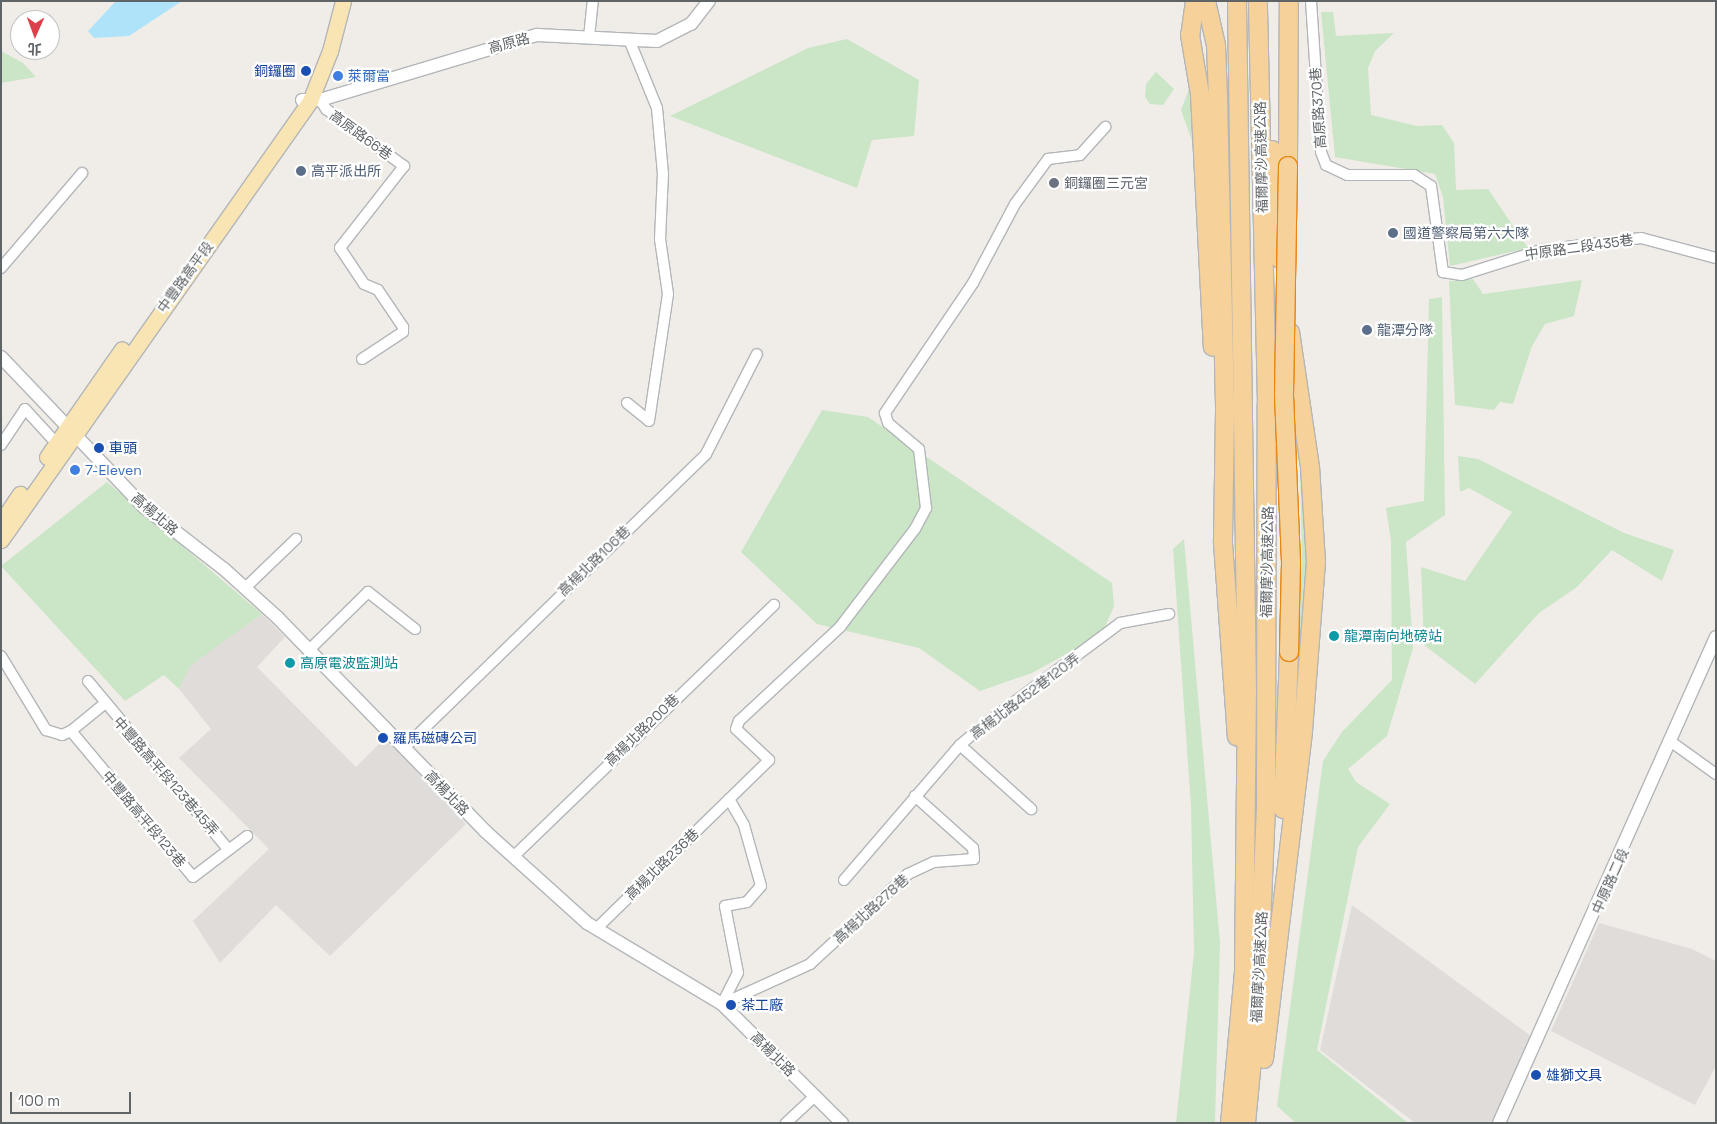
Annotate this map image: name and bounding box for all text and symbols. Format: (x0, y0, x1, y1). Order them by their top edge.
north arrow (10, 10, 60, 60)
street label: 高原路 (487, 29, 531, 57)
text: 北 (27, 40, 42, 58)
place label: 銅鑼圈 (254, 63, 296, 79)
marker: 銅鑼圈 (300, 65, 312, 77)
street label: 高原路370巷 (1307, 67, 1329, 149)
place label: 萊爾富 (348, 68, 390, 84)
marker: 萊爾富 (332, 70, 344, 82)
street label: 福爾摩沙高速公路 (1252, 101, 1270, 213)
street label: 高原路66巷 (326, 107, 396, 163)
place label: 高平派出所 (311, 163, 381, 179)
marker: 高平派出所 (295, 165, 307, 177)
place label: 銅鑼圈三元宮 (1064, 175, 1148, 191)
marker: 銅鑼圈三元宮 (1048, 177, 1060, 189)
place label: 國道警察局第六大隊 (1403, 225, 1529, 241)
marker: 國道警察局第六大隊 (1387, 227, 1399, 239)
street label: 中原路二段435巷 (1524, 231, 1634, 263)
street label: 中豐路高平段 (154, 238, 216, 316)
place label: 龍潭分隊 (1377, 322, 1433, 338)
marker: 龍潭分隊 (1361, 324, 1373, 336)
place label: 車頭 (109, 440, 137, 456)
marker: 車頭 (93, 442, 105, 454)
place label: 7-Eleven (85, 462, 142, 478)
marker: 7-Eleven (69, 464, 81, 476)
street label: 高楊北路 (128, 489, 182, 539)
street label: 福爾摩沙高速公路 (1258, 506, 1276, 618)
street label: 高楊北路106巷 (555, 523, 633, 599)
place label: 龍潭南向地磅站 (1344, 628, 1442, 644)
marker: 龍潭南向地磅站 (1328, 630, 1340, 642)
street label: 高楊北路452巷120弄 (967, 649, 1083, 743)
place label: 高原電波監測站 (300, 655, 398, 671)
marker: 高原電波監測站 (284, 657, 296, 669)
street label: 高楊北路200巷 (601, 690, 683, 770)
street label: 中豐路高平段123巷45弄 (110, 713, 222, 839)
place label: 羅馬磁磚公司 (393, 730, 477, 746)
marker: 羅馬磁磚公司 (377, 732, 389, 744)
street label: 中豐路高平段123巷 (99, 767, 189, 871)
street label: 高楊北路 (422, 767, 472, 819)
street label: 高楊北路236巷 (622, 825, 702, 903)
street label: 中原路二段 (1588, 846, 1632, 916)
street label: 高楊北路278巷 (830, 871, 912, 947)
street label: 福爾摩沙高速公路 (1248, 911, 1270, 1023)
place label: 茶工廠 (741, 997, 783, 1013)
marker: 茶工廠 (725, 999, 737, 1011)
street label: 高楊北路 (747, 1028, 799, 1080)
place label: 雄獅文具 (1546, 1067, 1602, 1083)
marker: 雄獅文具 (1530, 1069, 1542, 1081)
scale bar (12, 1082, 134, 1114)
text: 100 m (18, 1091, 60, 1110)

